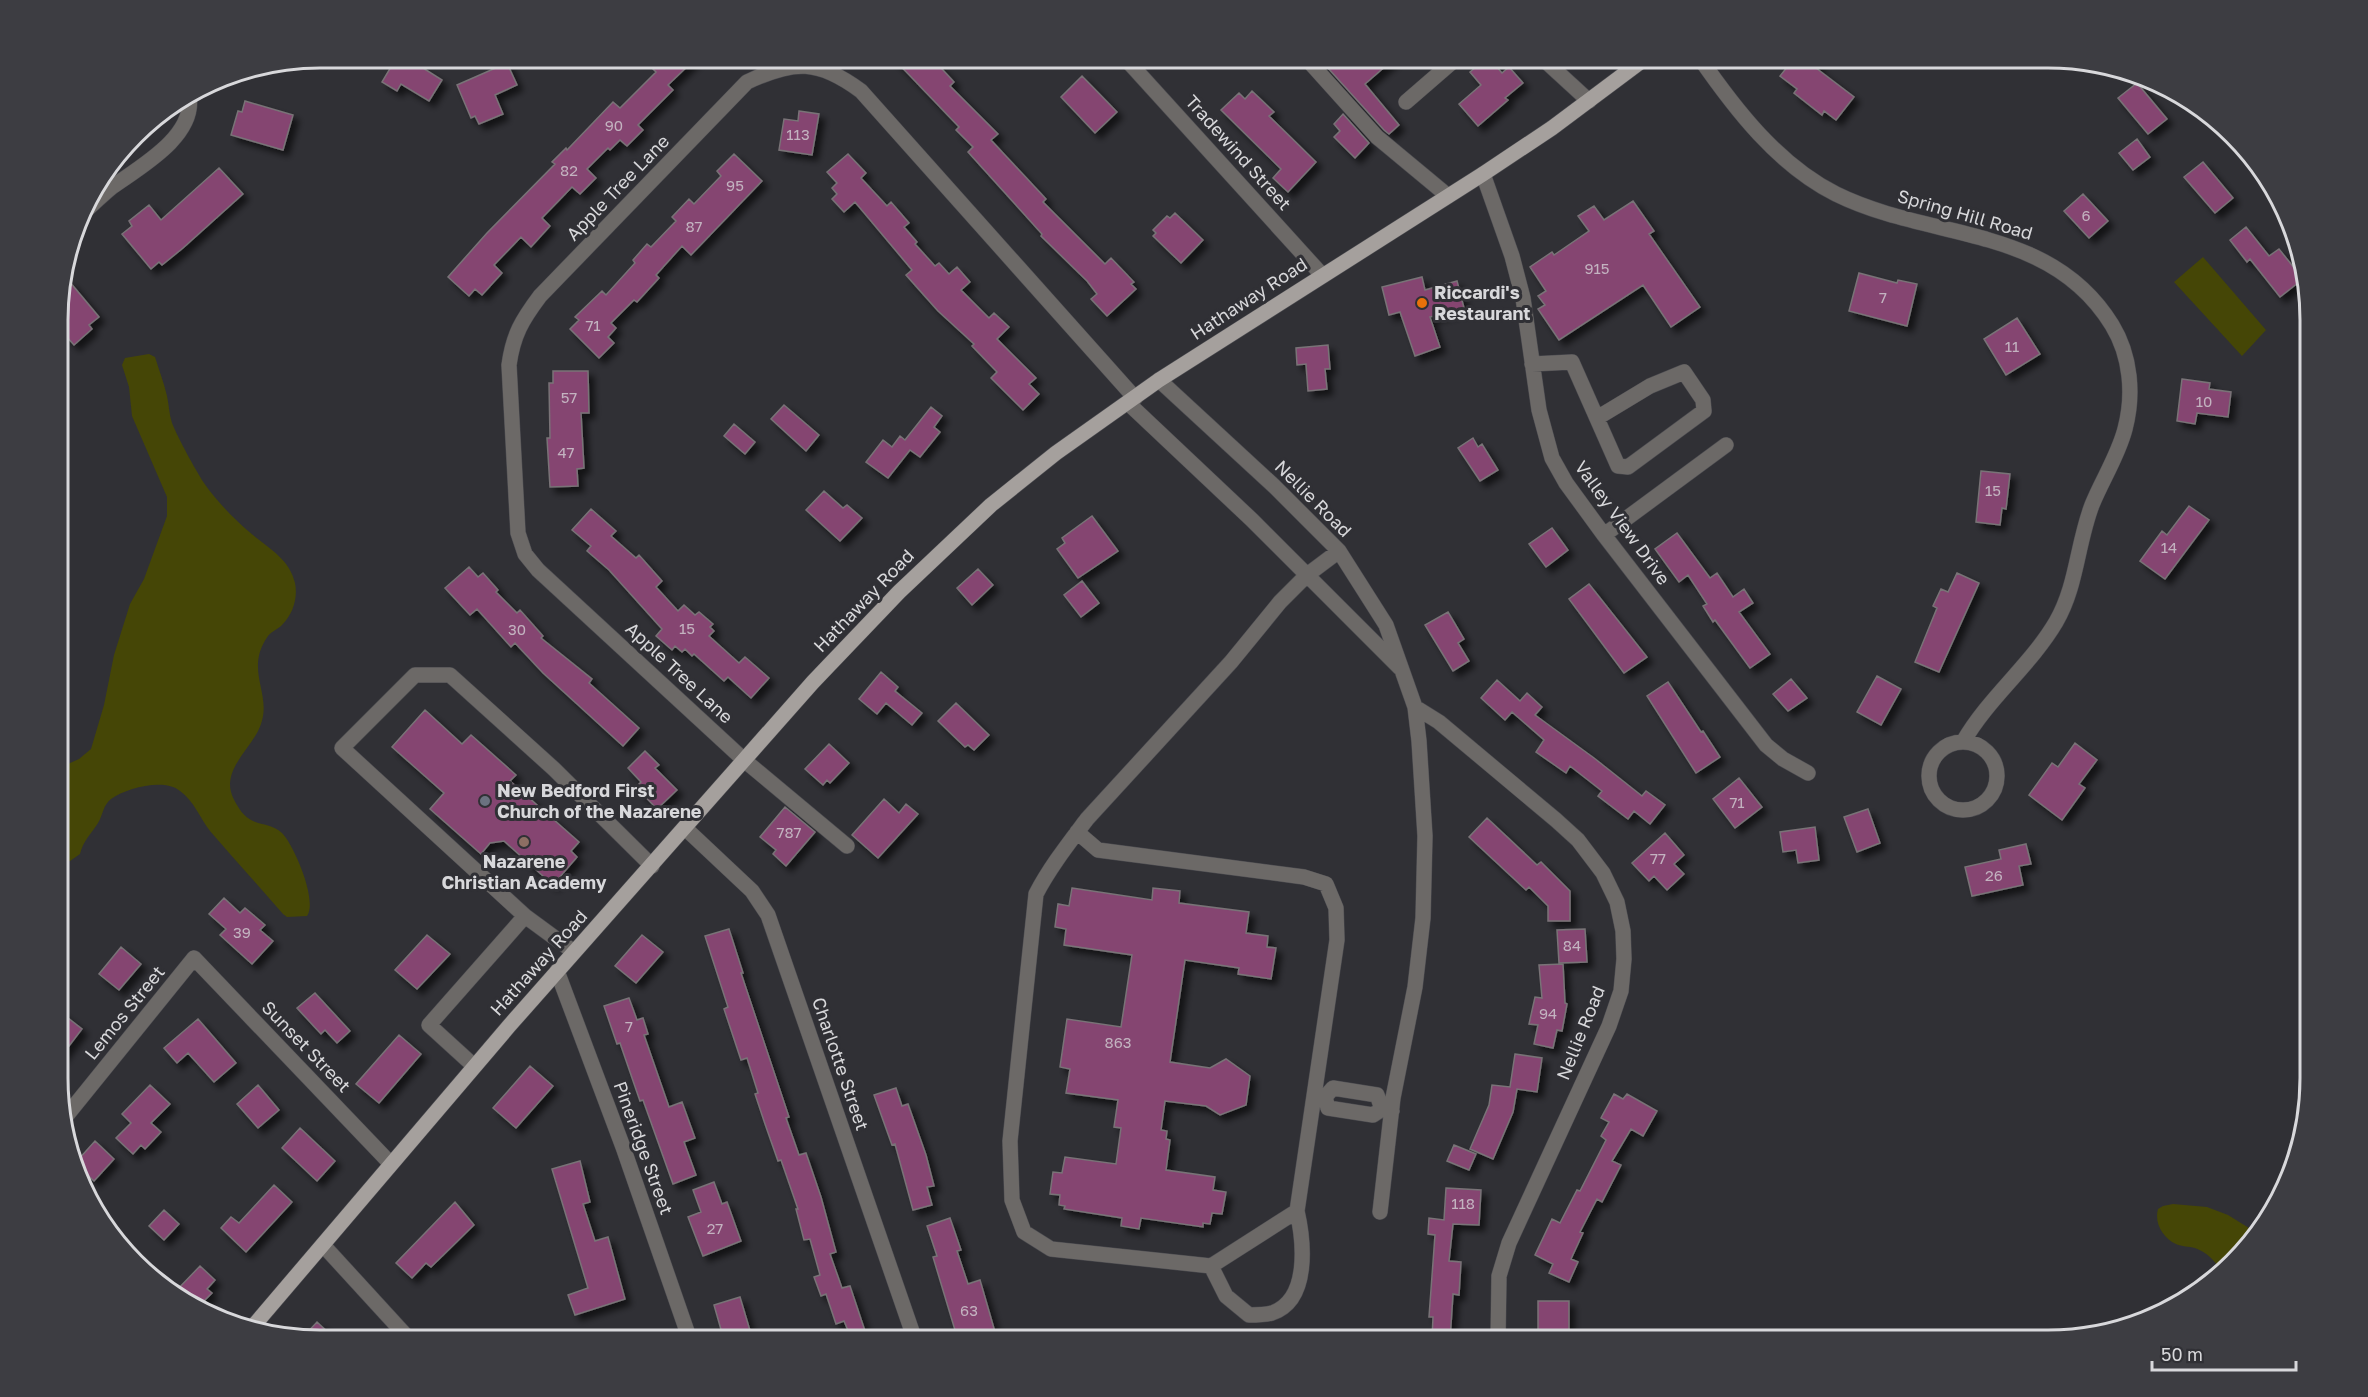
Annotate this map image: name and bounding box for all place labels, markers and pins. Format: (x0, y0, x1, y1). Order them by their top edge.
place label: Riccardi's Restaurant (1434, 281, 1530, 324)
marker: Riccardi's Restaurant (1415, 296, 1429, 310)
place label: New Bedford First Church of the Nazarene (497, 779, 702, 822)
marker: New Bedford First Church of the Nazarene (478, 794, 492, 808)
marker: Nazarene Christian Academy (517, 835, 531, 849)
place label: Nazarene Christian Academy (442, 850, 607, 893)

